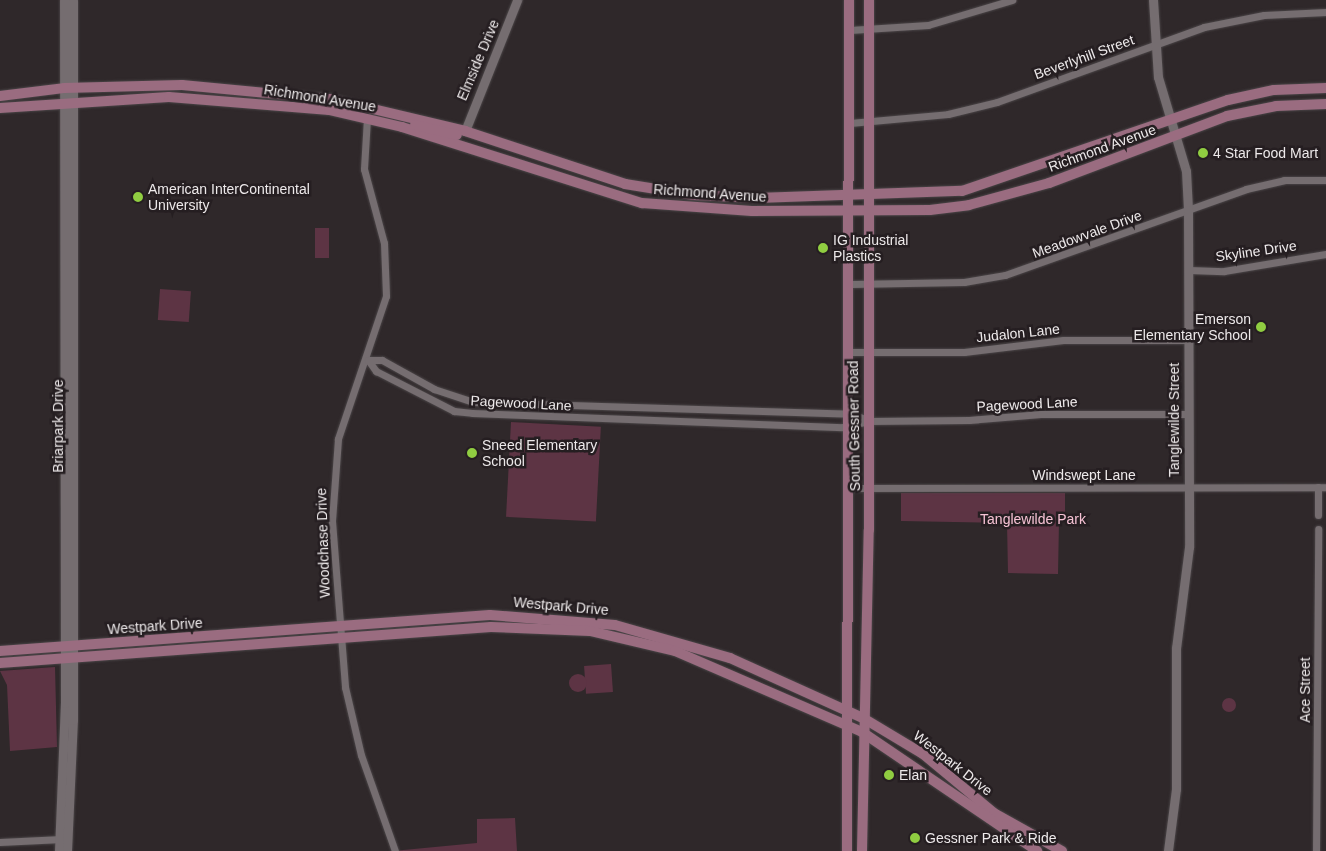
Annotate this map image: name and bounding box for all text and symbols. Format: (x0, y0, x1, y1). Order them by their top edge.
street label: Elmside Drive (453, 17, 503, 103)
street label: Beverlyhill Street (1032, 31, 1136, 83)
street label: Richmond Avenue (262, 81, 378, 115)
street label: Richmond Avenue (1045, 121, 1159, 175)
place label: 4 Star Food Mart (1213, 145, 1318, 161)
marker: 4 Star Food Mart (1197, 147, 1209, 159)
place label: American InterContinental University (148, 181, 310, 213)
street label: Richmond Avenue (652, 181, 768, 205)
marker: American InterContinental University (132, 191, 144, 203)
street label: Meadowvale Drive (1030, 206, 1144, 262)
place label: IG Industrial Plastics (833, 232, 908, 264)
street label: Skyline Drive (1214, 237, 1298, 265)
marker: IG Industrial Plastics (817, 242, 829, 254)
place label: Emerson Elementary School (1133, 311, 1251, 344)
street label: Judalon Lane (975, 320, 1061, 346)
marker: Emerson Elementary School (1255, 321, 1267, 333)
street label: South Gessner Road (844, 360, 864, 492)
street label: Tanglewilde Street (1166, 363, 1182, 477)
street label: Briarpark Drive (50, 379, 66, 473)
street label: Pagewood Lane (470, 392, 572, 414)
street label: Pagewood Lane (976, 393, 1078, 415)
place label: Sneed Elementary School (482, 437, 597, 470)
marker: Sneed Elementary School (466, 447, 478, 459)
street label: Windswept Lane (1032, 467, 1136, 483)
street label: Woodchase Drive (313, 488, 333, 598)
park label: Tanglewilde Park (980, 511, 1086, 527)
street label: Westpark Drive (513, 593, 609, 619)
street label: Westpark Drive (107, 614, 203, 638)
street label: Ace Street (1297, 657, 1313, 723)
street label: Westpark Drive (910, 727, 996, 799)
place label: Elan (899, 767, 927, 783)
marker: Elan (883, 769, 895, 781)
place label: Gessner Park & Ride (925, 830, 1056, 846)
marker: Gessner Park & Ride (909, 832, 921, 844)

